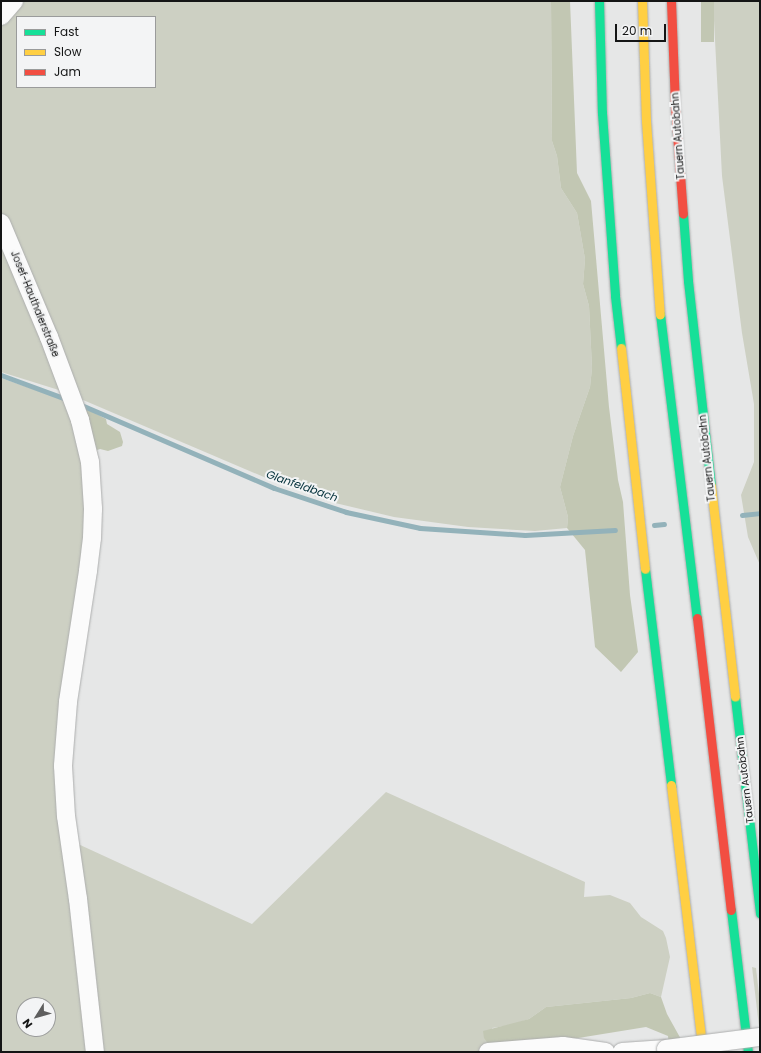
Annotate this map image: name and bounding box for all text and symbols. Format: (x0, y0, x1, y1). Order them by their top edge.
legend (16, 16, 156, 88)
scale bar (617, 16, 668, 42)
text: 20 m (622, 22, 652, 39)
text: Fast (54, 23, 79, 40)
text: Slow (54, 43, 82, 60)
text: Jam (54, 63, 81, 80)
street label: Tauern Autobahn (669, 92, 687, 180)
street label: Josef-Hauthalerstraße (8, 249, 62, 359)
street label: Tauern Autobahn (696, 414, 718, 502)
water label: Glanfeldbach (264, 468, 340, 504)
street label: Tauern Autobahn (734, 736, 756, 824)
north arrow (16, 997, 56, 1037)
text: N (18, 1015, 36, 1032)

